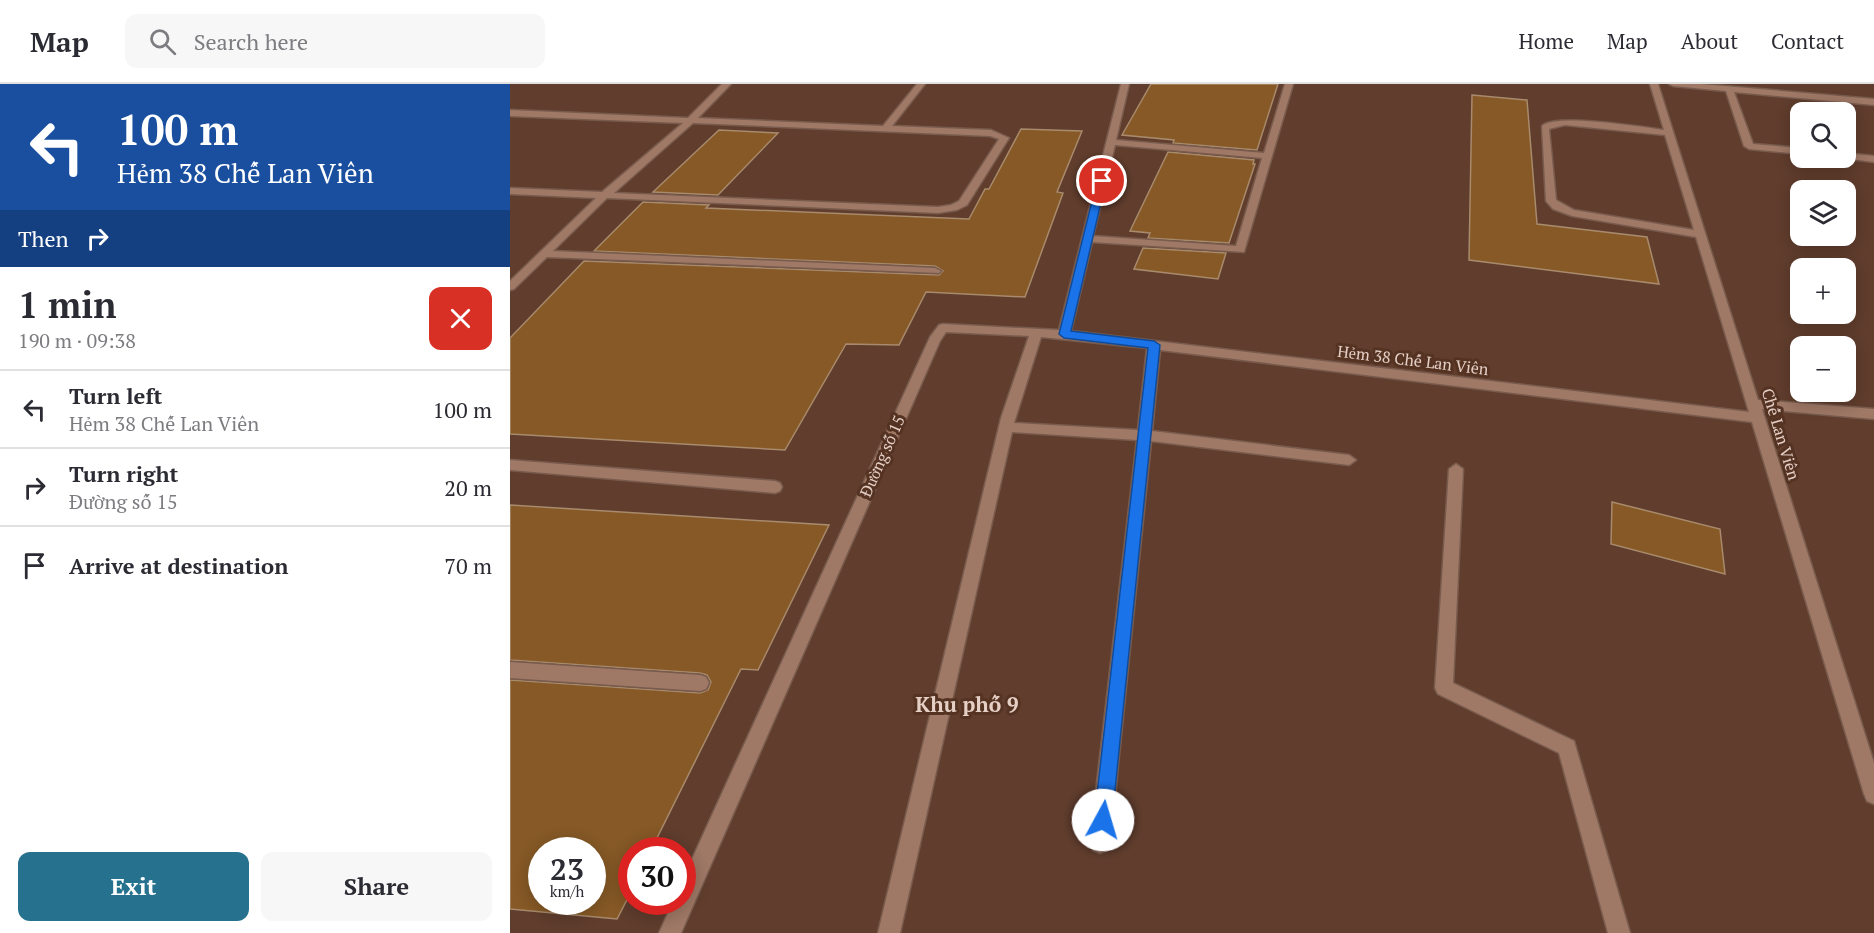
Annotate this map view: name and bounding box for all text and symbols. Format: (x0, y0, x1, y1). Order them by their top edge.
search box (125, 14, 545, 68)
text: Map (30, 23, 89, 60)
icon: search (146, 25, 179, 58)
text: Search here (194, 27, 308, 56)
text: Home (1518, 27, 1574, 55)
text: Map (1607, 27, 1648, 55)
text: About (1681, 27, 1738, 55)
text: Contact (1771, 27, 1844, 55)
text: 100 m (117, 101, 238, 157)
map controls (1790, 102, 1856, 402)
button: search (1790, 102, 1856, 168)
icon: left (18, 108, 96, 186)
text: Hẻm 38 Chế Lan Viên (117, 155, 374, 191)
pin (1076, 155, 1127, 206)
icon: arrive (1085, 164, 1118, 197)
button: layers (1790, 180, 1856, 246)
icon: right (81, 222, 114, 255)
text: Then (18, 224, 69, 253)
button: + (1790, 258, 1856, 324)
text: 1 min (18, 281, 116, 328)
button: close (429, 287, 492, 350)
text: 190 m · 09:38 (18, 327, 136, 354)
button: − (1790, 336, 1856, 402)
street label: Hẻm 38 Chế Lan Viên (1336, 340, 1490, 380)
text: Turn left (69, 381, 162, 410)
street label: Chế Lan Viên (1757, 385, 1806, 483)
icon: left (18, 393, 51, 426)
text: 100 m (432, 395, 492, 424)
text: Hẻm 38 Chế Lan Viên (69, 410, 259, 437)
street label: Đường số 15 (854, 412, 910, 500)
text: Turn right (69, 459, 178, 488)
icon: right (18, 471, 51, 504)
text: 20 m (444, 473, 492, 502)
text: Đường số 15 (69, 488, 178, 515)
icon: arrive (18, 549, 51, 582)
text: Arrive at destination (69, 551, 288, 580)
text: 70 m (444, 551, 492, 580)
district label: Khu phố 9 (915, 690, 1019, 718)
position arrow (1071, 788, 1135, 852)
speed limit sign: 30 (618, 837, 696, 915)
text: 23 (550, 849, 584, 889)
button: Exit (18, 852, 249, 921)
button: Share (261, 852, 492, 921)
text: km/h (550, 881, 584, 901)

